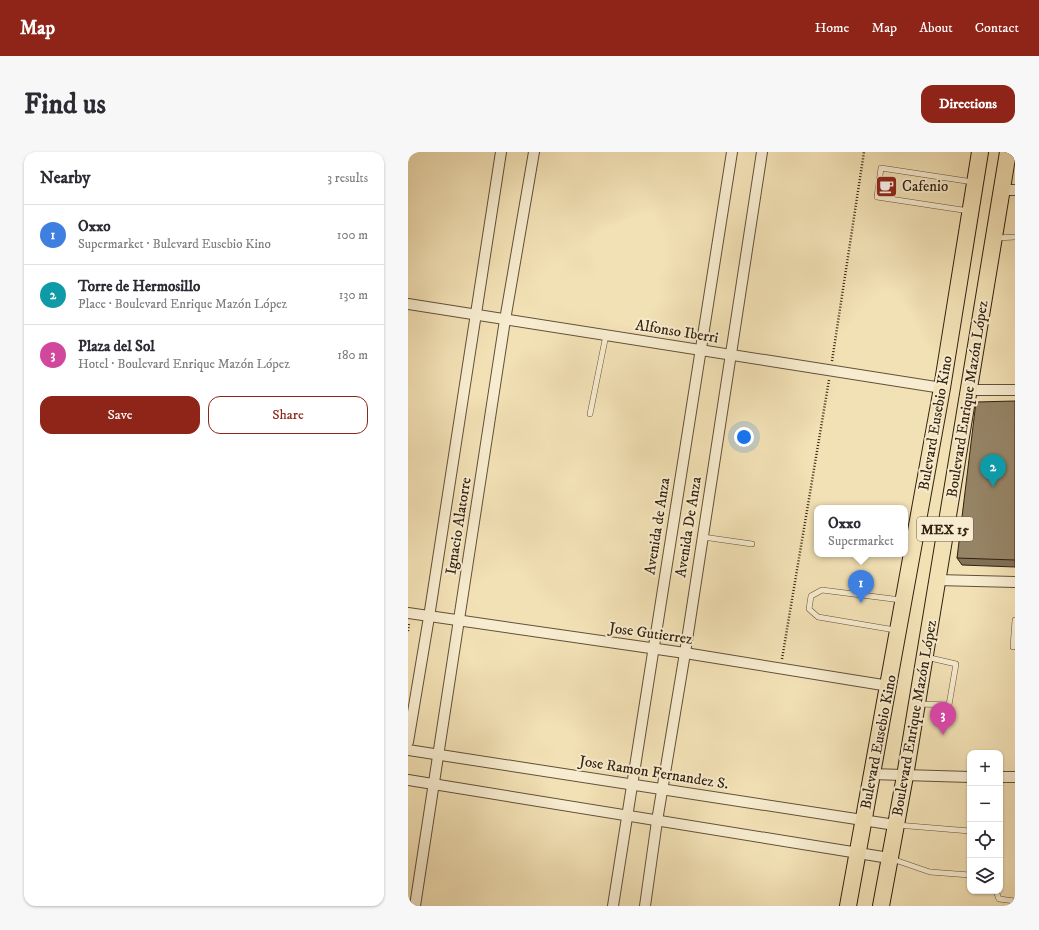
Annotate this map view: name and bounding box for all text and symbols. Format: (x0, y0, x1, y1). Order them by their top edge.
text: Map (20, 17, 55, 40)
text: Home (815, 19, 849, 37)
text: Map (871, 19, 897, 37)
text: About (919, 19, 953, 37)
text: Contact (975, 19, 1019, 37)
button: Directions (921, 85, 1015, 123)
text: Find us (24, 87, 106, 122)
text: Nearby (40, 167, 90, 189)
text: 3 results (327, 170, 368, 186)
cafe icon: Cafenio (873, 173, 899, 199)
place label: Cafenio (902, 177, 948, 196)
text: Oxxo (78, 217, 111, 236)
text: 1 (51, 227, 55, 243)
text: 100 m (337, 227, 368, 243)
text: Supermarket · Bulevard Eusebio Kino (78, 236, 271, 252)
text: Torre de Hermosillo (78, 277, 200, 296)
text: 2 (50, 287, 56, 303)
text: 130 m (339, 287, 368, 303)
text: Place · Boulevard Enrique Mazón López (78, 296, 287, 312)
street label: Boulevard Enrique Mazón López (943, 299, 993, 499)
street label: Alfonso Iberri (634, 316, 720, 347)
text: Plaza del Sol (78, 337, 155, 356)
text: 3 (51, 347, 55, 363)
text: 180 m (337, 347, 368, 363)
street label: Bulevard Eusebio Kino (914, 354, 957, 492)
text: Hotel · Boulevard Enrique Mazón López (78, 356, 290, 372)
button: Save (40, 396, 200, 434)
button: Share (208, 396, 368, 434)
your location (734, 427, 754, 447)
pin: 2 (980, 454, 1006, 487)
street label: Avenida De Anza (671, 475, 706, 579)
street label: Ignacio Alatorre (441, 476, 476, 576)
street label: Avenida de Anza (640, 476, 675, 576)
popup (814, 505, 908, 557)
text: Oxxo (828, 514, 861, 533)
road number: MEX 15 (917, 517, 973, 541)
text: Supermarket (828, 533, 894, 549)
pin: 1 (848, 570, 874, 603)
street label: Jose Gutierrez (606, 618, 694, 649)
street label: Boulevard Enrique Mazón López (888, 618, 941, 818)
street label: Bulevard Eusebio Kino (856, 673, 901, 811)
pin: 3 (930, 702, 956, 735)
map controls (967, 750, 1003, 894)
button: + (967, 750, 1003, 786)
street label: Jose Ramon Fernandez S. (576, 751, 730, 794)
button: − (967, 786, 1003, 822)
button: locate (967, 822, 1003, 858)
button: layers (967, 858, 1003, 894)

